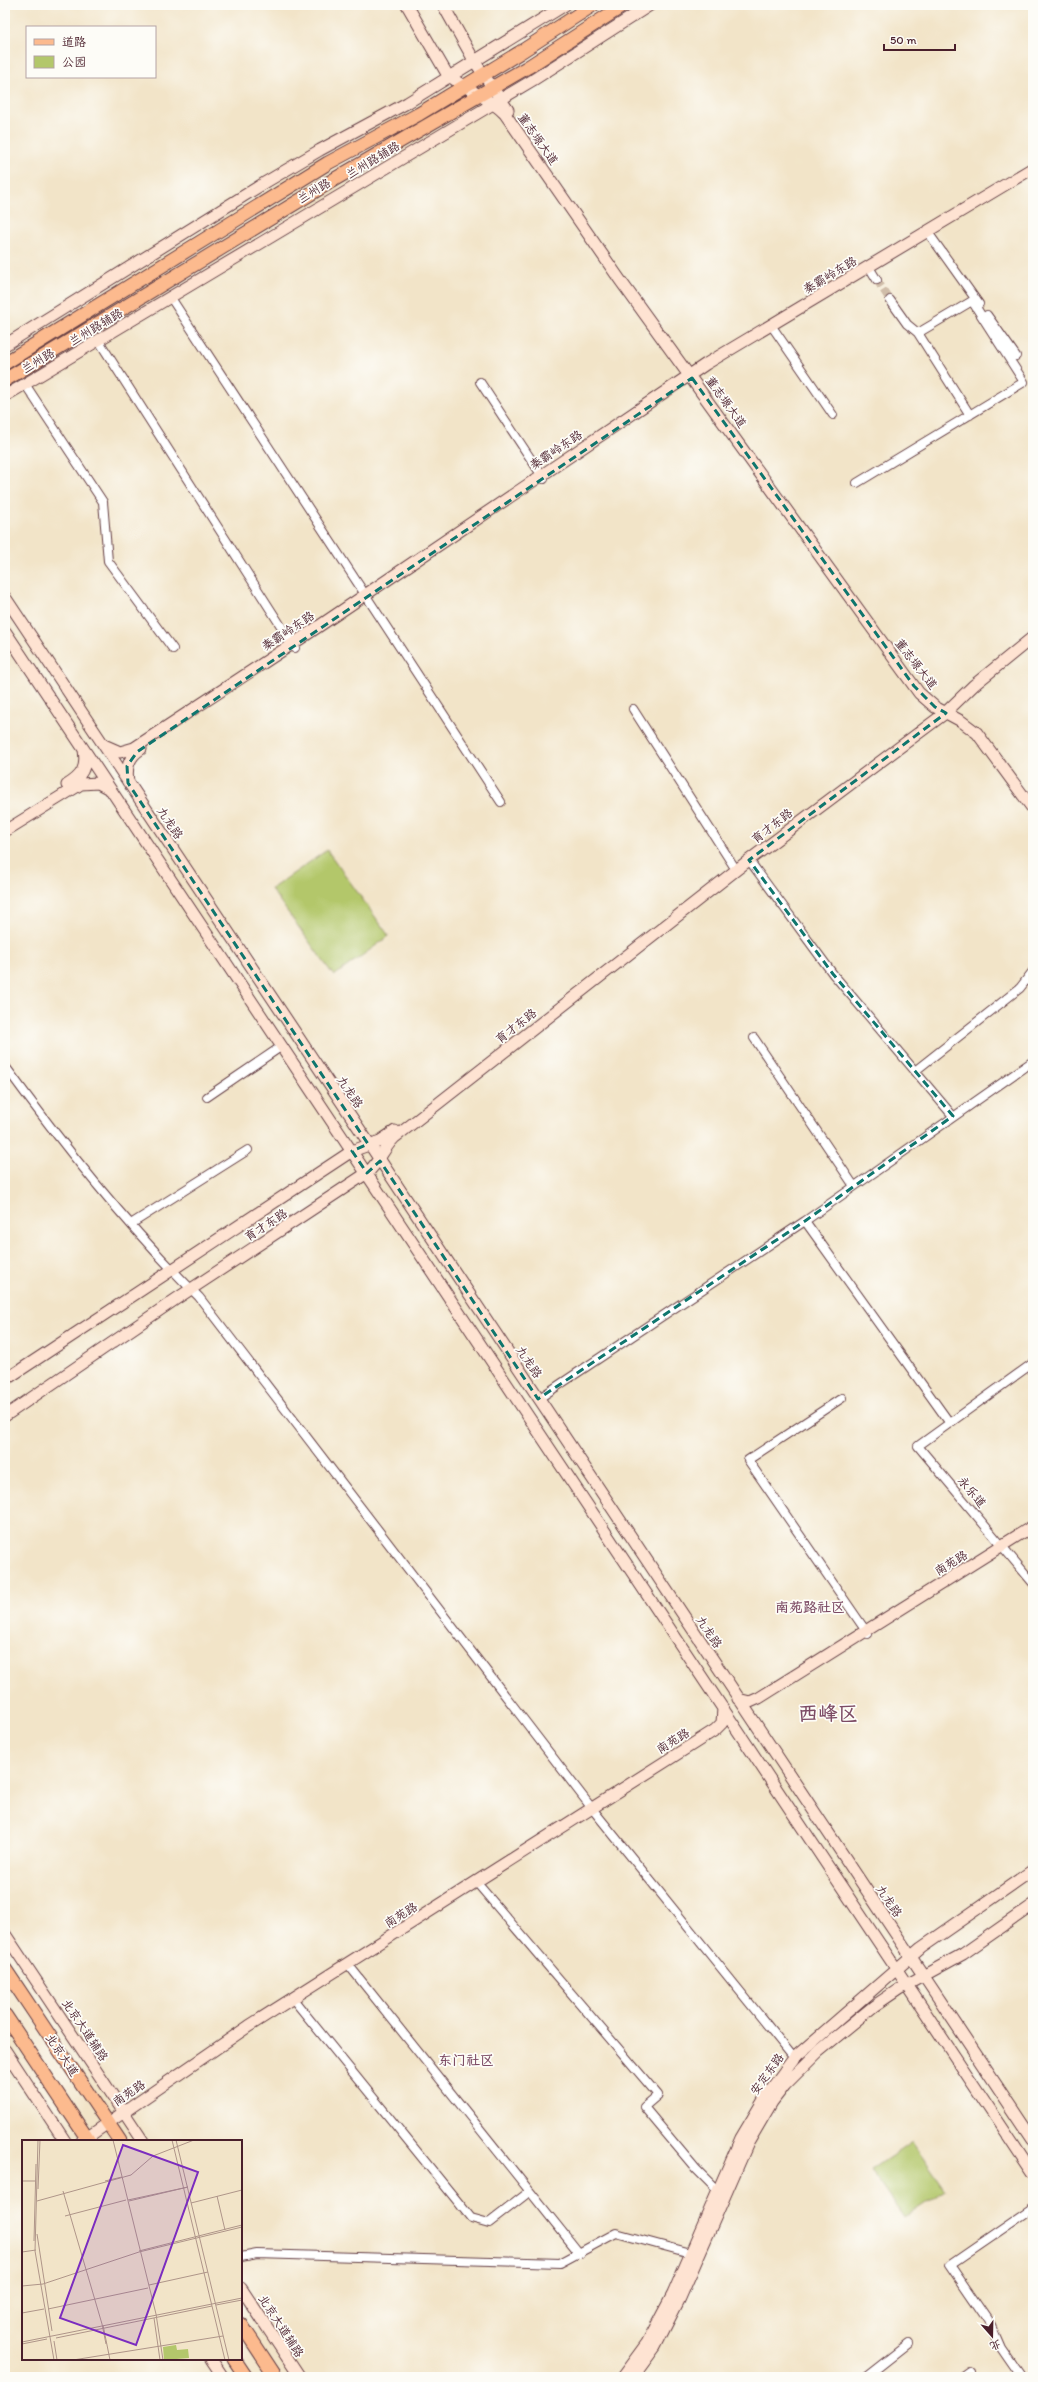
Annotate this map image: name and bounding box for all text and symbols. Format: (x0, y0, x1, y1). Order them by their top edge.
legend (26, 26, 156, 78)
scale bar (884, 26, 955, 52)
text: 50 m (890, 33, 916, 47)
text: 道路 (62, 35, 86, 49)
text: 公园 (62, 55, 86, 69)
street label: 董志塬大道 (515, 110, 561, 168)
street label: 兰州路辅路 (344, 139, 402, 181)
street label: 兰州路 (295, 176, 333, 206)
street label: 秦霸岭东路 (801, 254, 859, 296)
street label: 兰州路辅路 (67, 306, 125, 348)
street label: 兰州路 (19, 346, 57, 376)
street label: 董志塬大道 (703, 374, 749, 430)
street label: 秦霸岭东路 (527, 427, 585, 473)
street label: 秦霸岭东路 (259, 608, 317, 654)
street label: 董志塬大道 (892, 636, 940, 692)
street label: 九龙路 (154, 804, 186, 842)
street label: 育才东路 (749, 806, 795, 846)
street label: 育才东路 (493, 1006, 539, 1046)
street label: 九龙路 (334, 1073, 366, 1111)
street label: 育才东路 (242, 1206, 290, 1244)
street label: 九龙路 (513, 1343, 545, 1381)
street label: 永乐道 (955, 1474, 989, 1510)
street label: 南苑路 (932, 1548, 970, 1578)
district label: 南苑路社区 (775, 1599, 845, 1616)
street label: 九龙路 (693, 1613, 725, 1651)
district label: 西峰区 (798, 1701, 858, 1725)
street label: 南苑路 (654, 1726, 692, 1756)
street label: 九龙路 (873, 1882, 905, 1920)
street label: 南苑路 (382, 1900, 420, 1930)
street label: 北京大道辅路 (59, 1996, 111, 2064)
street label: 北京大道 (43, 2031, 81, 2079)
street label: 安定东路 (747, 2050, 787, 2098)
district label: 东门社区 (438, 2052, 494, 2069)
street label: 南苑路 (110, 2077, 148, 2109)
inset map (22, 2140, 242, 2360)
street label: 北京大道辅路 (256, 2292, 306, 2360)
north arrow (972, 2316, 1012, 2356)
text: 北 (988, 2337, 1003, 2353)

